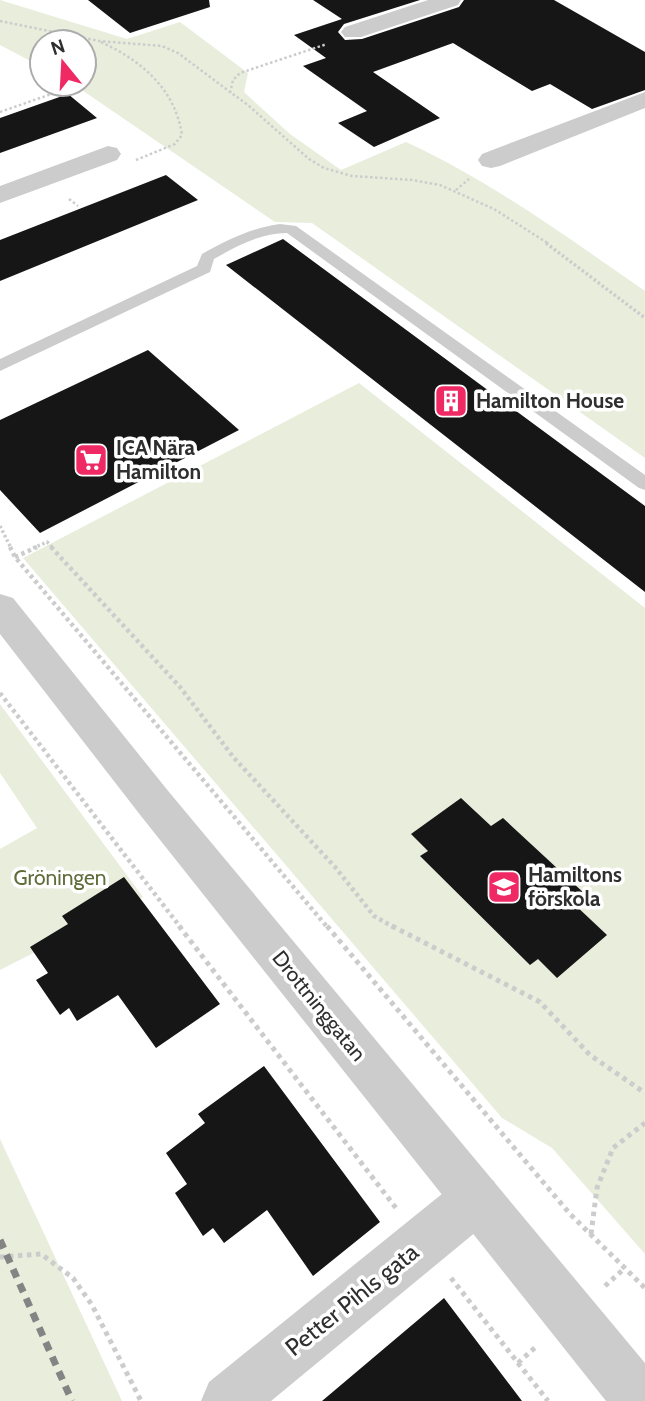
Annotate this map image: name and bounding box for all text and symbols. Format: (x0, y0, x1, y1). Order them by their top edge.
north arrow (28, 28, 98, 98)
text: N (48, 34, 68, 60)
building icon: Hamilton House (432, 382, 470, 420)
place label: Hamilton House (476, 388, 624, 413)
place label: ICA Nära Hamilton (116, 435, 201, 484)
supermarket icon: ICA Nära Hamilton (72, 441, 110, 479)
place label: Hamiltons förskola (528, 862, 622, 911)
park label: Gröningen (14, 865, 106, 890)
school or university icon: Hamiltons förskola (485, 868, 523, 906)
street label: Drottninggatan (267, 945, 371, 1066)
street label: Petter Pihls gata (279, 1237, 424, 1362)

